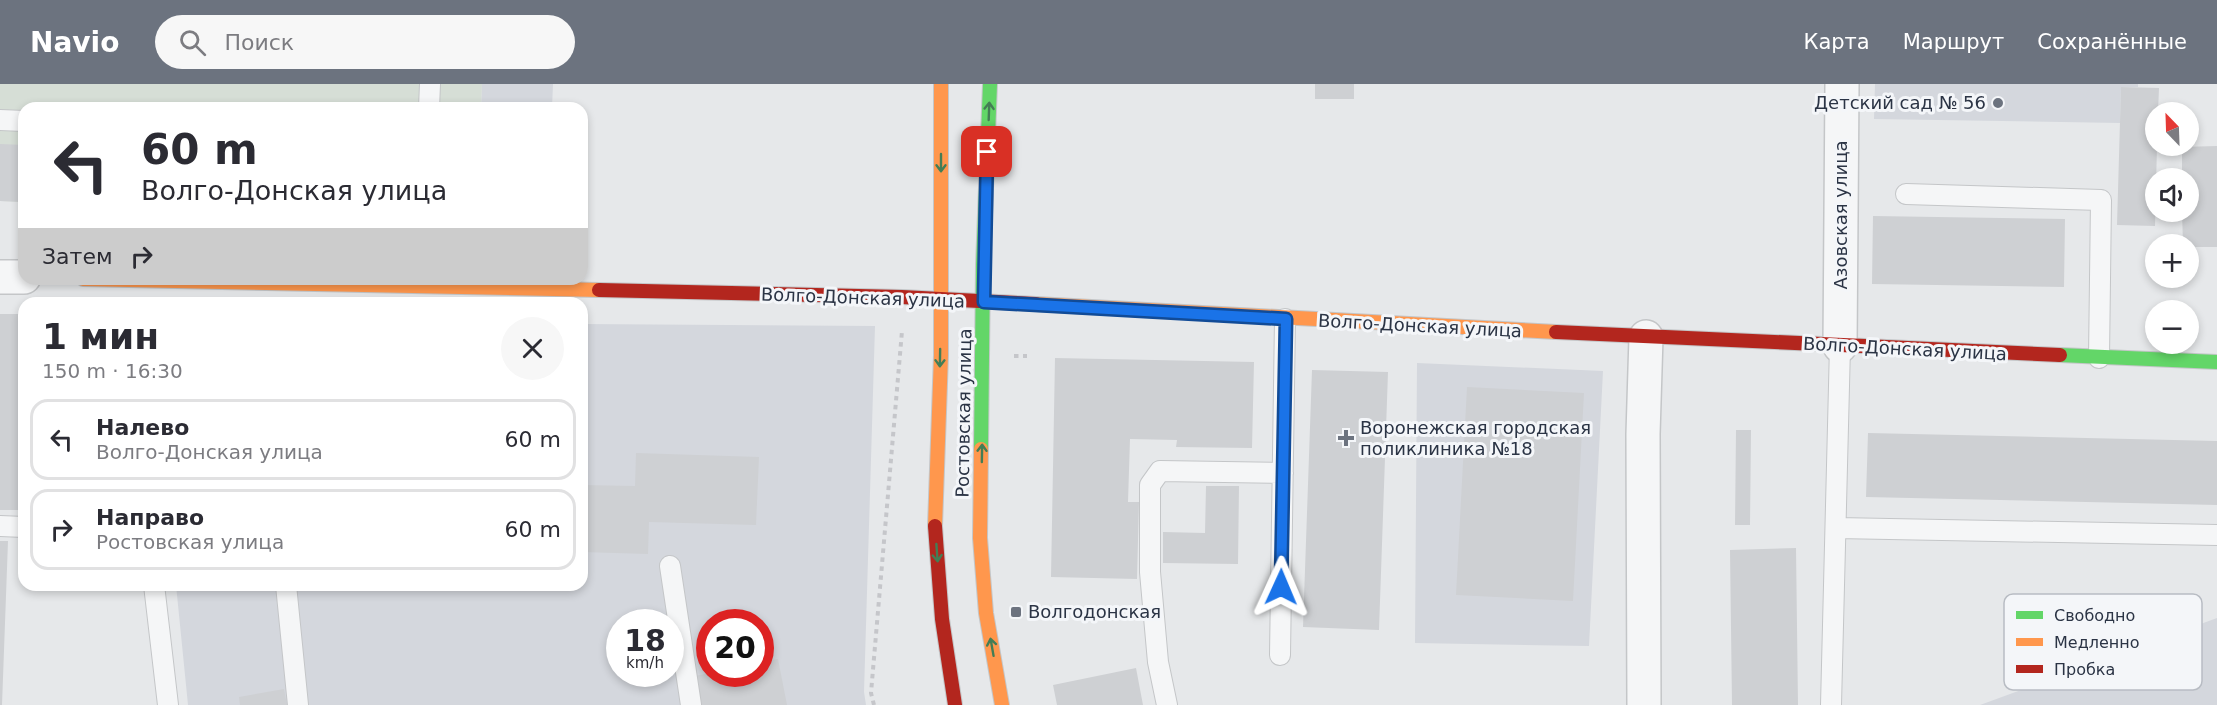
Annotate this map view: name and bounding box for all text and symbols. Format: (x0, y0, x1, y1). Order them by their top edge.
search box (155, 15, 575, 69)
text: Navio (30, 26, 119, 59)
icon: search (176, 26, 209, 59)
text: Поиск (224, 30, 294, 55)
text: Карта (1804, 30, 1870, 54)
text: Маршрут (1903, 30, 2004, 54)
text: Сохранённые (2037, 30, 2187, 54)
place label: Детский сад № 56 (1814, 92, 1986, 113)
marker: Детский сад № 56 (1991, 96, 2005, 110)
one-way arrow (983, 102, 994, 122)
north arrow (2145, 102, 2199, 156)
map controls (2145, 102, 2199, 354)
text: 60 m (141, 125, 258, 174)
icon: left (42, 126, 120, 204)
pin (961, 126, 1012, 177)
icon: arrive (970, 135, 1003, 168)
street label: Азовская улица (1830, 141, 1851, 290)
one-way arrow (935, 153, 947, 173)
button: sound (2145, 168, 2199, 222)
text: Волго-Донская улица (141, 175, 447, 206)
button: + (2145, 234, 2199, 288)
icon: right (125, 240, 158, 273)
text: Затем (42, 244, 113, 269)
street label: Волго-Донская улица (761, 283, 965, 312)
button: − (2145, 300, 2199, 354)
street label: Волго-Донская улица (1318, 310, 1523, 341)
text: 1 мин (42, 316, 159, 357)
button: close (501, 317, 564, 380)
street label: Ростовская улица (952, 328, 975, 498)
street label: Волго-Донская улица (1803, 333, 2008, 364)
one-way arrow (935, 348, 946, 368)
text: 150 m · 16:30 (42, 359, 183, 383)
text: Налево (96, 415, 189, 440)
place label: Воронежская городская поликлиника №18 (1360, 417, 1591, 459)
icon: left (45, 423, 78, 456)
text: 60 m (505, 427, 561, 452)
marker: Воронежская городская поликлиника №18 (1337, 429, 1355, 447)
text: Волго-Донская улица (96, 440, 323, 464)
one-way arrow (976, 444, 988, 464)
text: Направо (96, 505, 204, 530)
icon: right (45, 513, 78, 546)
text: 60 m (505, 517, 561, 542)
text: Ростовская улица (96, 530, 284, 554)
one-way arrow (932, 543, 943, 563)
position arrow (1249, 555, 1313, 619)
legend (2004, 594, 2202, 690)
place label: Волгодонская (1028, 601, 1161, 622)
marker: Волгодонская (1009, 605, 1023, 619)
text: Свободно (2054, 606, 2135, 625)
speed limit sign: 20 (696, 609, 774, 687)
text: 18 (624, 623, 666, 658)
text: Медленно (2054, 633, 2140, 652)
one-way arrow (986, 638, 997, 658)
text: km/h (626, 654, 664, 672)
text: Пробка (2054, 660, 2115, 679)

